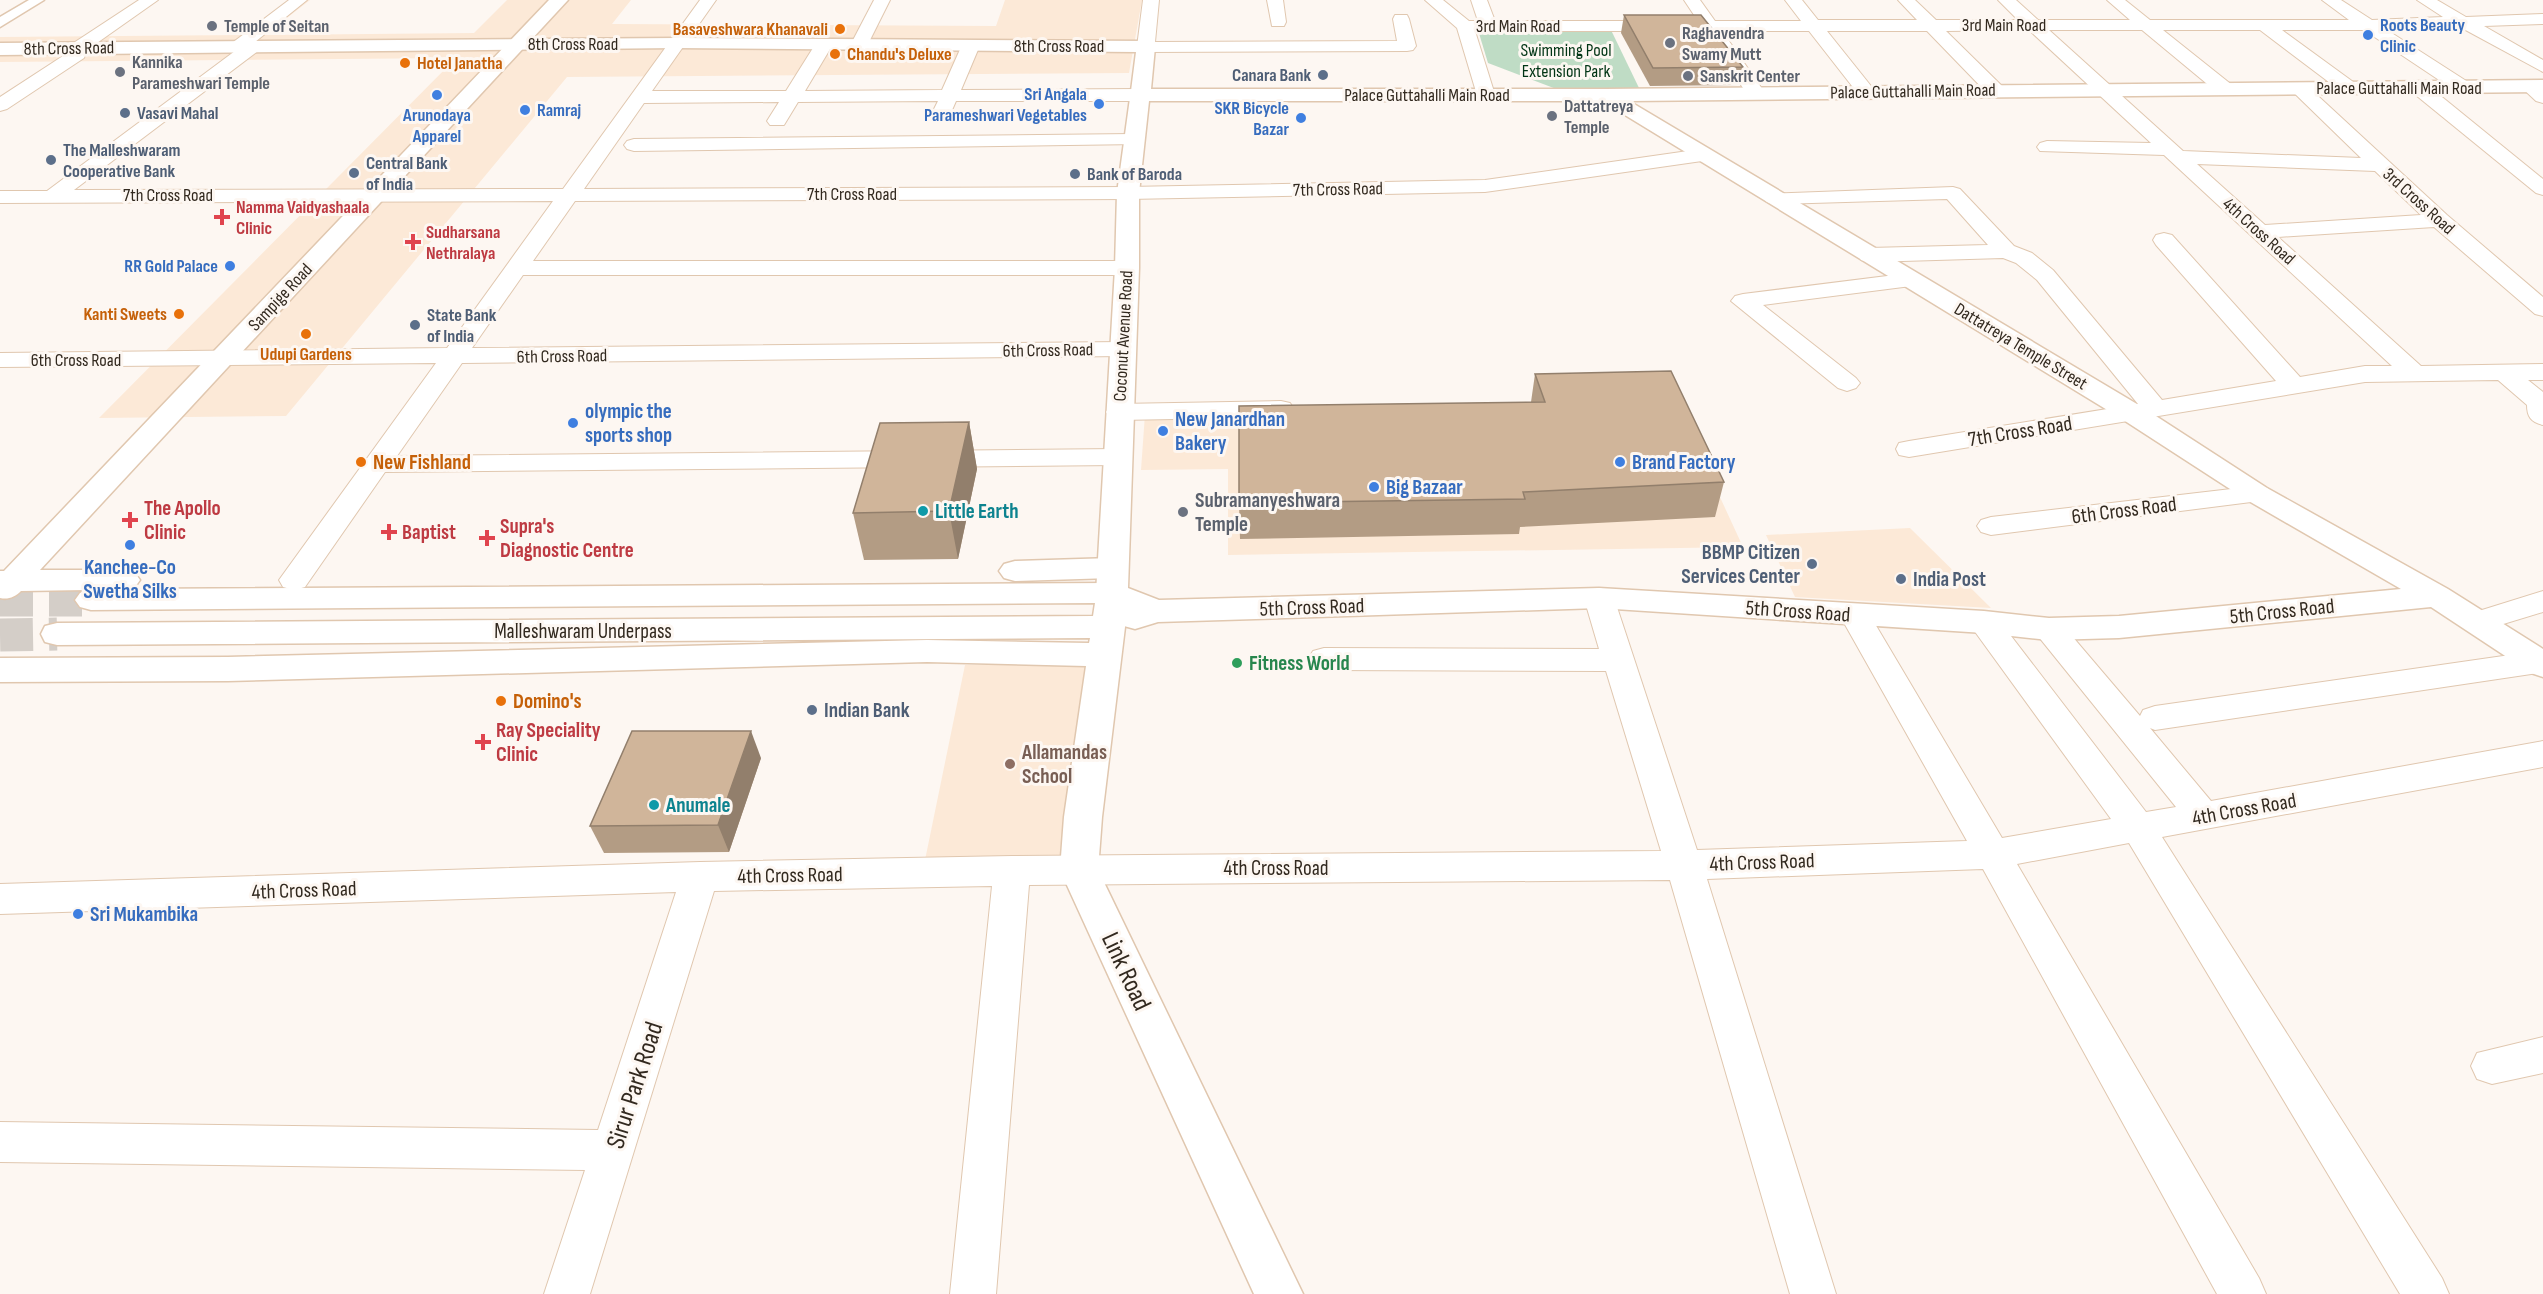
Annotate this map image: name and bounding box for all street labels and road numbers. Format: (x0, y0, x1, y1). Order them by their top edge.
street label: 3rd Main Road (1962, 15, 2046, 36)
street label: 3rd Main Road (1476, 16, 1560, 37)
street label: 8th Cross Road (528, 34, 618, 55)
street label: 8th Cross Road (1014, 36, 1104, 57)
street label: 8th Cross Road (24, 37, 114, 60)
street label: Palace Guttahalli Main Road (2316, 78, 2482, 99)
street label: Palace Guttahalli Main Road (1830, 80, 1996, 103)
street label: Palace Guttahalli Main Road (1344, 85, 1510, 106)
street label: 3rd Cross Road (2378, 164, 2459, 239)
street label: 7th Cross Road (1293, 178, 1383, 201)
street label: 7th Cross Road (807, 184, 897, 205)
street label: 7th Cross Road (123, 185, 213, 206)
street label: 4th Cross Road (2218, 193, 2299, 269)
street label: Sampige Road (244, 259, 317, 335)
street label: Coconut Avenue Road (1110, 270, 1137, 402)
street label: Dattatreya Temple Street (1951, 298, 2091, 395)
street label: 6th Cross Road (1003, 339, 1093, 362)
street label: 6th Cross Road (517, 345, 607, 368)
street label: 6th Cross Road (31, 350, 121, 371)
street label: 7th Cross Road (1966, 411, 2074, 452)
street label: 6th Cross Road (2070, 492, 2178, 529)
street label: 5th Cross Road (1259, 593, 1365, 622)
street label: 5th Cross Road (2229, 594, 2335, 629)
street label: 5th Cross Road (1745, 595, 1851, 628)
street label: Malleshwaram Underpass (494, 619, 672, 644)
street label: 4th Cross Road (2190, 788, 2298, 831)
street label: 4th Cross Road (1709, 848, 1815, 877)
street label: 4th Cross Road (1223, 856, 1329, 881)
street label: 4th Cross Road (737, 862, 843, 889)
street label: 4th Cross Road (251, 876, 357, 905)
street label: Link Road (1094, 927, 1157, 1016)
street label: Sirur Park Road (600, 1018, 670, 1153)

